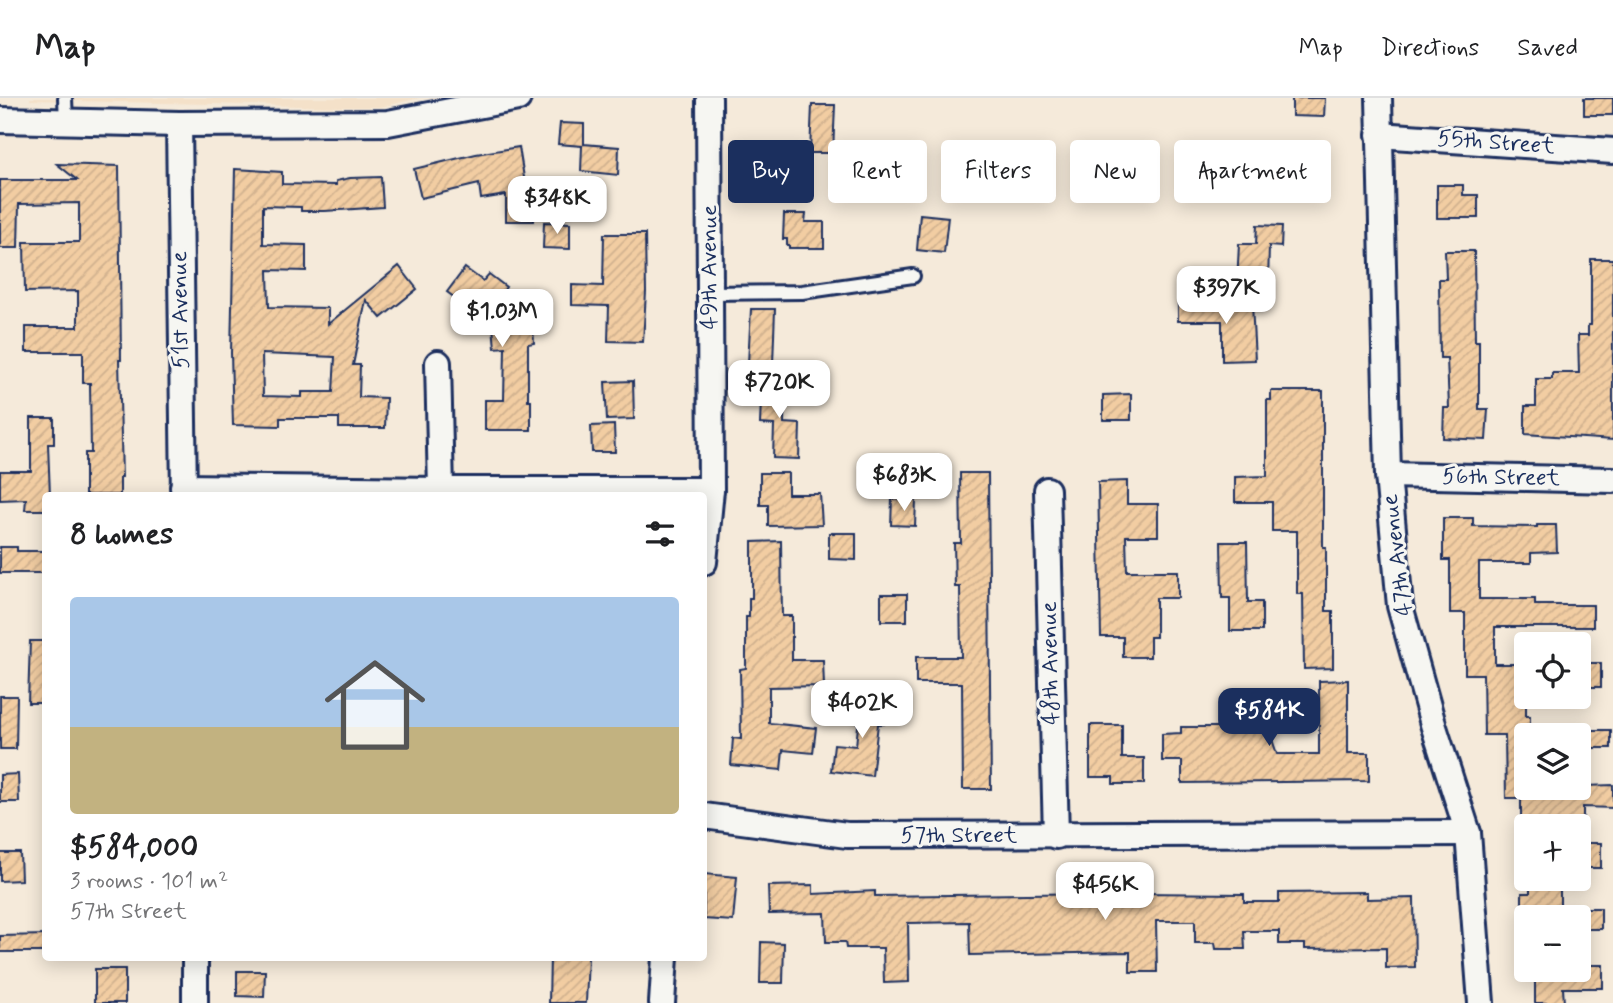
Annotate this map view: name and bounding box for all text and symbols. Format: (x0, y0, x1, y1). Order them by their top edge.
text: Map (35, 26, 95, 70)
text: Map (1299, 33, 1343, 64)
text: Directions (1381, 33, 1479, 64)
text: Saved (1517, 33, 1578, 64)
street label: 55th Street (1436, 124, 1556, 162)
chip: Buy (728, 140, 814, 203)
chip: Rent (828, 140, 927, 203)
chip: Filters (941, 140, 1056, 203)
chip: New (1070, 140, 1160, 203)
chip: Apartment (1174, 140, 1331, 203)
pin: $348K (508, 176, 606, 236)
text: $348K (524, 184, 590, 214)
street label: 49th Avenue (695, 205, 725, 329)
street label: 51st Avenue (165, 251, 197, 369)
pin: $397K (1177, 266, 1275, 326)
text: $397K (1193, 274, 1259, 304)
pin: $1.03M (445, 289, 559, 349)
text: $1.03M (466, 297, 538, 327)
pin: $720K (730, 360, 828, 420)
text: $720K (744, 368, 814, 398)
pin: $683K (855, 454, 953, 513)
text: $683K (872, 461, 936, 491)
street label: 56th Street (1442, 462, 1561, 494)
street label: 47th Avenue (1376, 492, 1420, 618)
text: 8 homes (70, 515, 173, 554)
icon: filters (641, 515, 679, 553)
street label: 48th Avenue (1035, 601, 1067, 725)
map controls (1514, 632, 1591, 982)
button: locate (1514, 632, 1591, 709)
icon: home (312, 642, 438, 768)
pin: $402K (813, 680, 911, 740)
text: $402K (827, 688, 897, 718)
pin: $584K (1220, 688, 1318, 748)
text: $584K (1234, 696, 1304, 726)
button: layers (1514, 723, 1591, 800)
button: + (1514, 814, 1591, 891)
street label: 57th Street (901, 821, 1018, 851)
text: $584,000 (70, 828, 198, 867)
pin: $456K (1056, 862, 1154, 922)
text: 3 rooms · 101 m² (70, 867, 228, 897)
text: $456K (1072, 870, 1138, 900)
text: 57th Street (70, 897, 187, 927)
button: − (1514, 905, 1591, 982)

